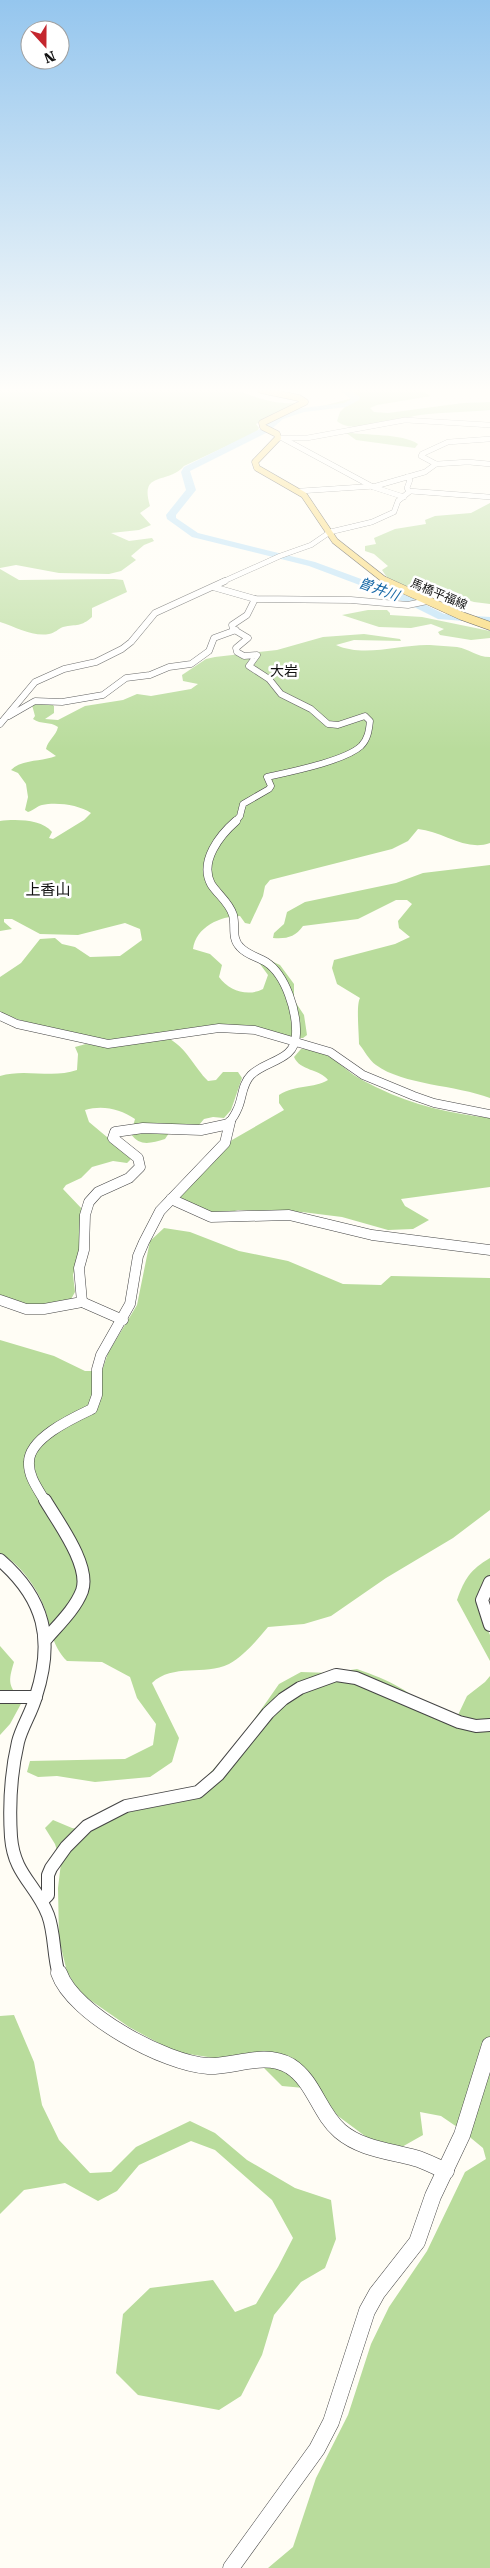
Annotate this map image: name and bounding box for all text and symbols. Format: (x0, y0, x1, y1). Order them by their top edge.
north arrow (20, 20, 70, 70)
text: N (42, 48, 58, 67)
water label: 曽井川 (357, 574, 403, 604)
street label: 馬橋平福線 (409, 576, 469, 612)
district label: 大岩 (270, 663, 298, 679)
district label: 上香山 (25, 881, 71, 899)

